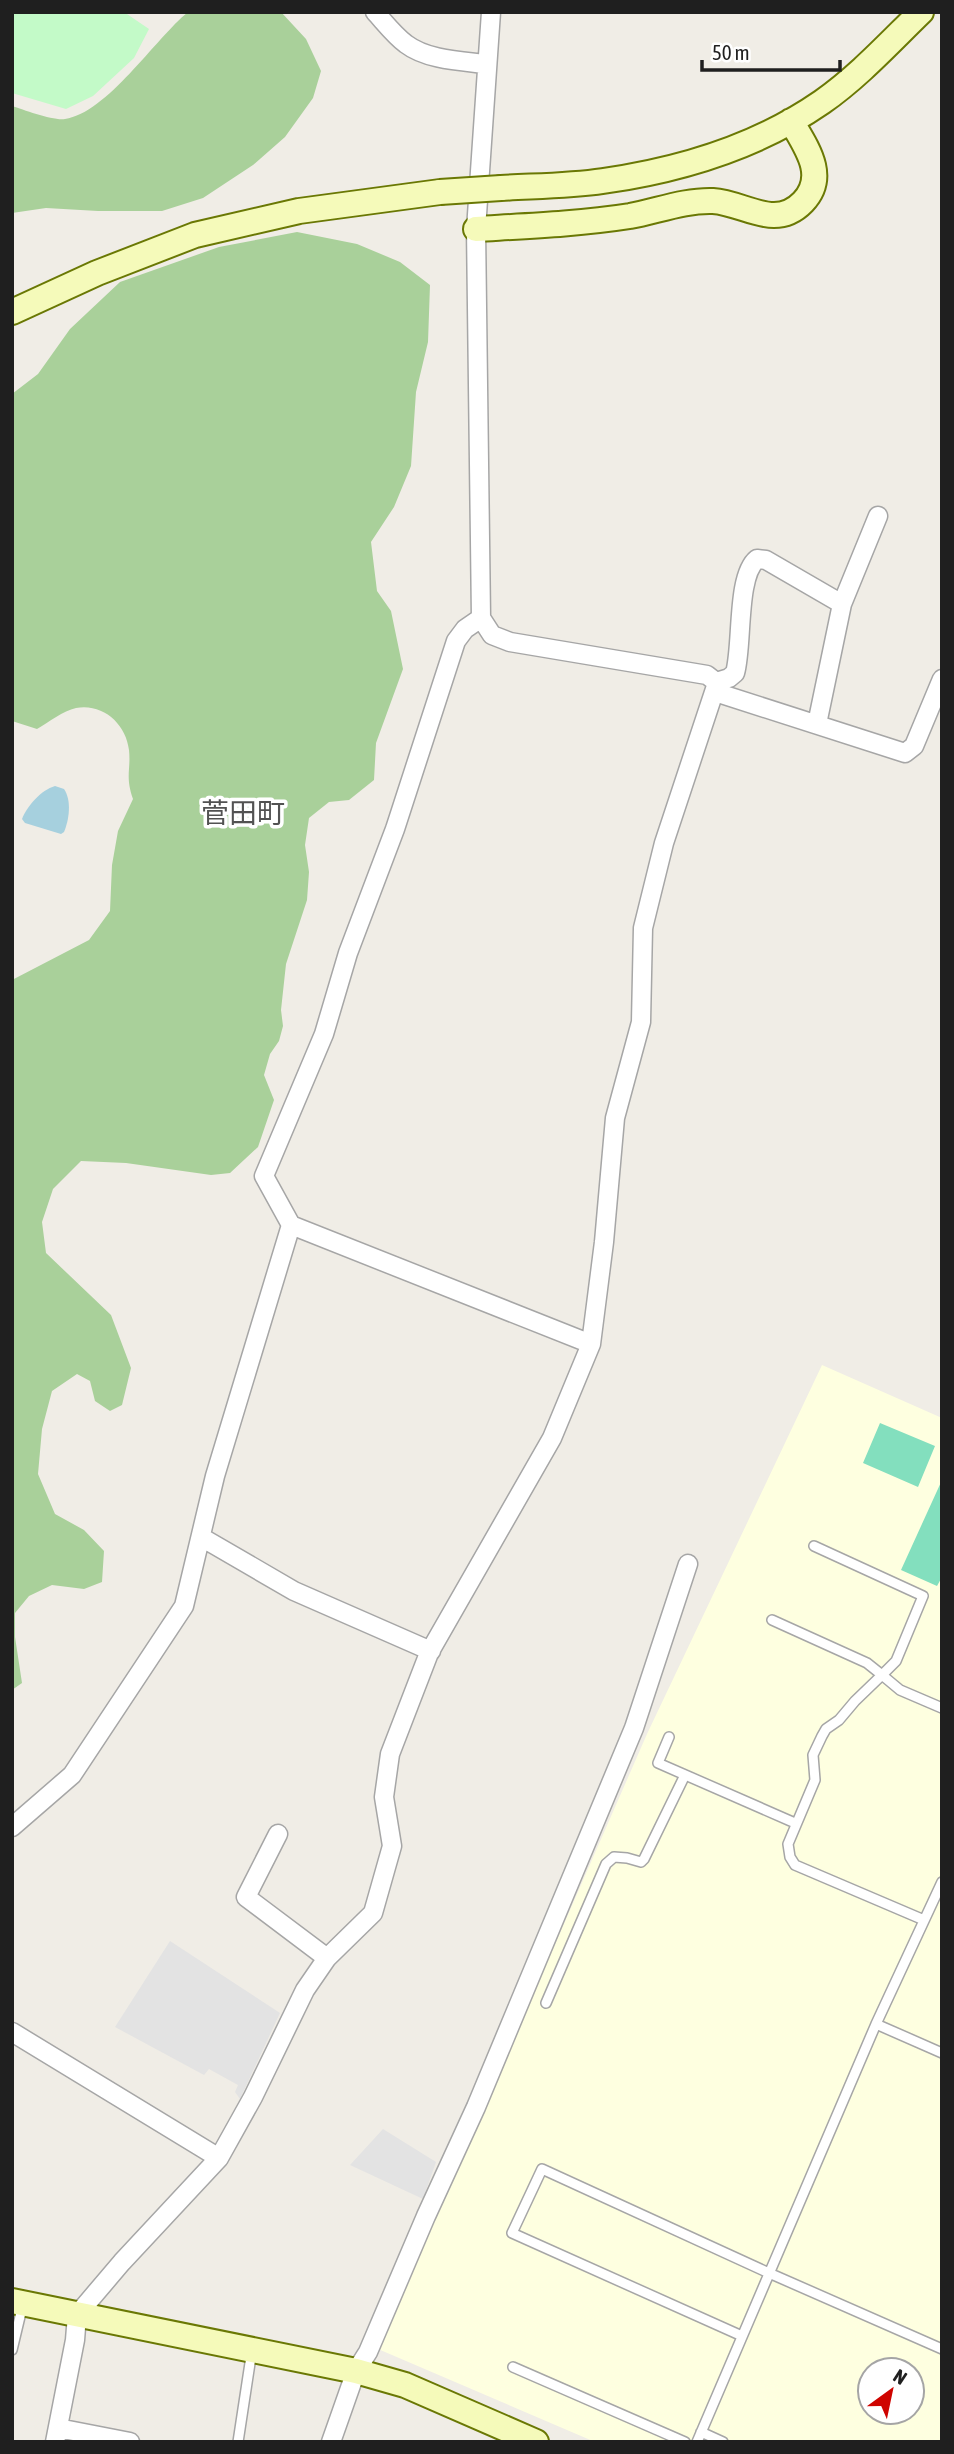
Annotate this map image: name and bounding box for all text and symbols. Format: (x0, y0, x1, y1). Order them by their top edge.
scale bar (702, 28, 840, 72)
text: 50 m (712, 40, 750, 64)
district label: 菅田町 (201, 797, 285, 829)
north arrow (856, 2356, 926, 2426)
text: N (890, 2364, 911, 2389)

